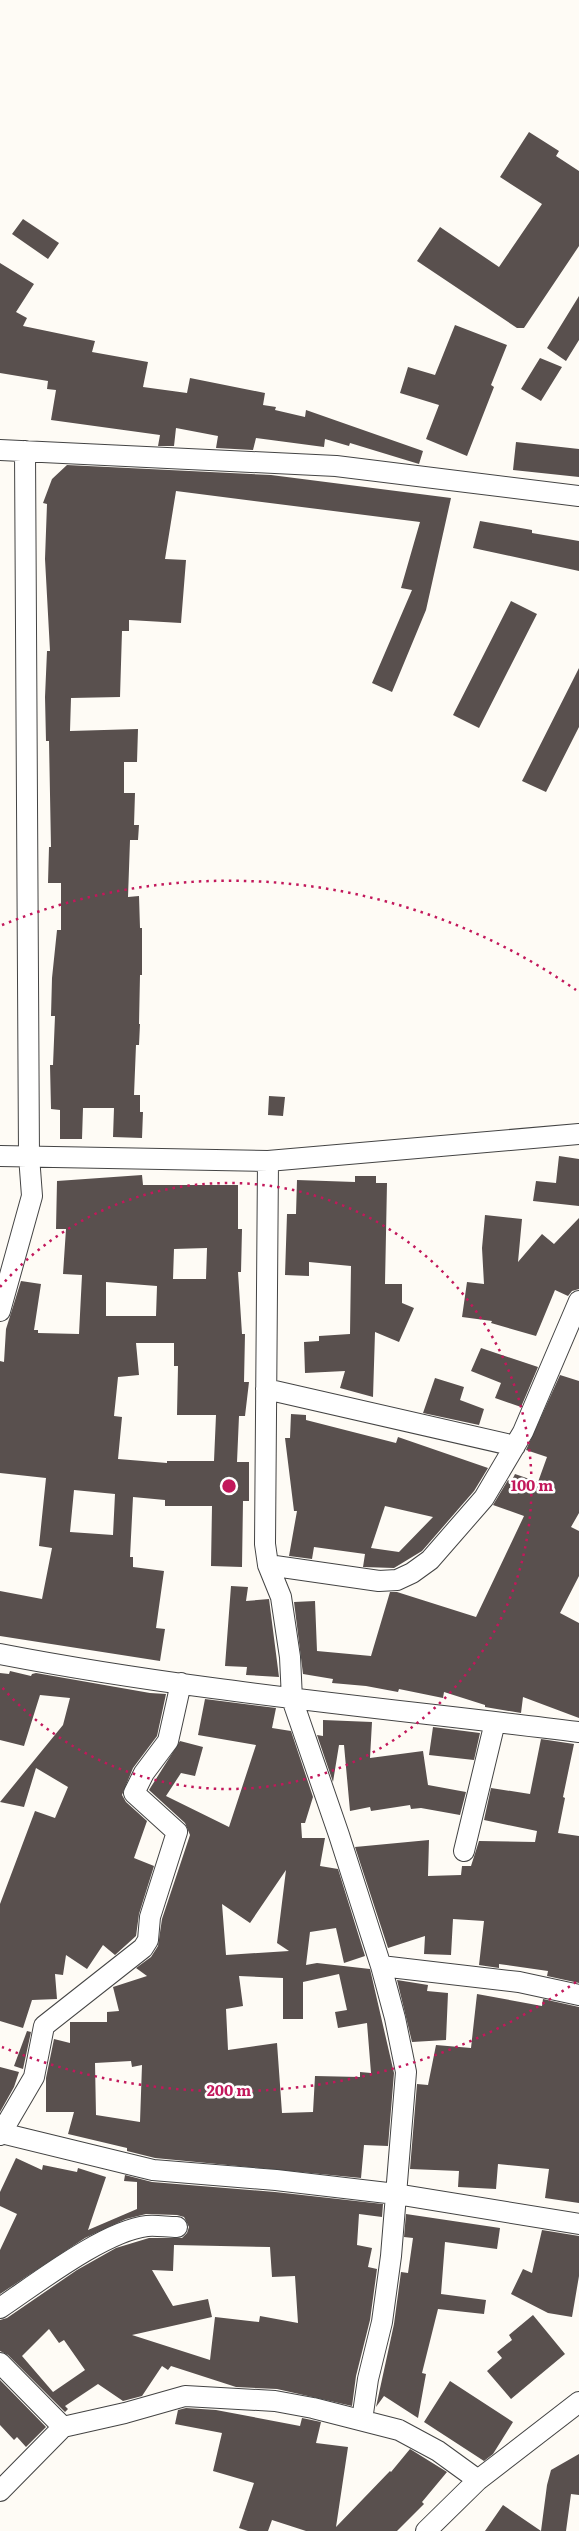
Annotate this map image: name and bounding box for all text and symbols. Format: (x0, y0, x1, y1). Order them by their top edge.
text: 100 m (511, 1473, 553, 1496)
centre of rings (220, 1477, 238, 1495)
text: 200 m (207, 2078, 251, 2101)

